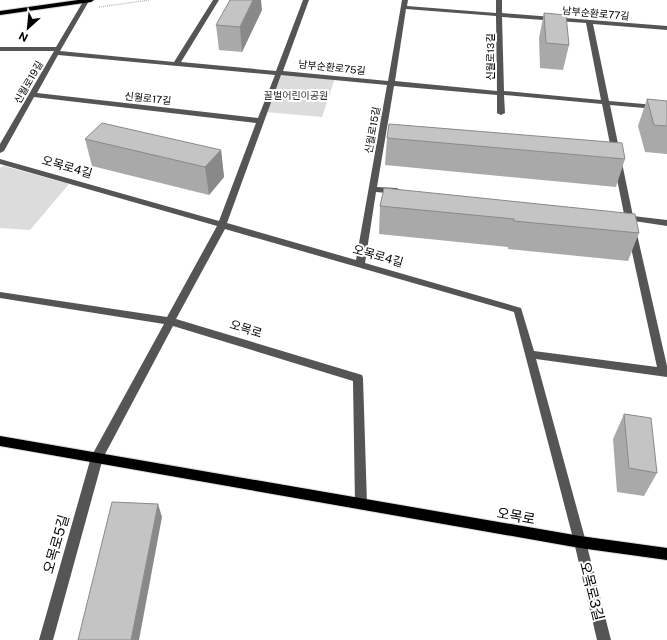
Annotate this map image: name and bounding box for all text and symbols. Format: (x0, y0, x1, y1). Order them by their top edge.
street label: 남부순환로77길 (562, 4, 630, 22)
north arrow (8, 8, 48, 48)
text: N (17, 30, 30, 44)
street label: 신월로13길 (484, 33, 496, 81)
street label: 남부순환로75길 (298, 57, 366, 77)
street label: 신월로19길 (11, 59, 45, 105)
park label: 꿀벌어린이공원 (264, 89, 328, 101)
street label: 신월로17길 (124, 90, 172, 106)
street label: 신월로15길 (362, 106, 382, 154)
street label: 오목로4길 (40, 153, 94, 181)
street label: 오목로4길 (351, 242, 405, 270)
street label: 오목로 (228, 317, 264, 341)
street label: 오목로 (496, 505, 537, 527)
street label: 오목로5길 (40, 513, 72, 575)
street label: 오목로3길 (577, 560, 607, 622)

